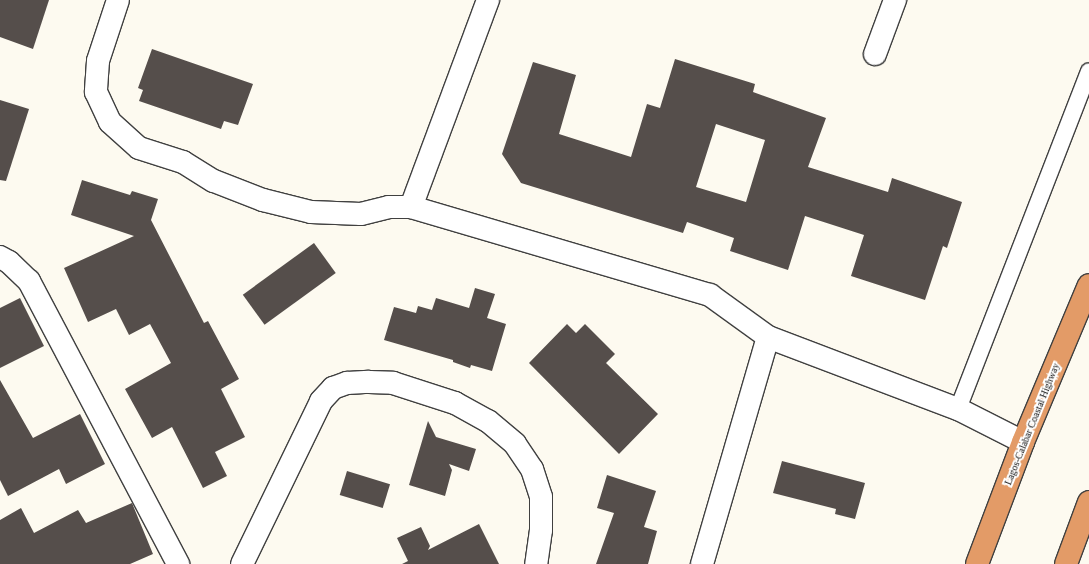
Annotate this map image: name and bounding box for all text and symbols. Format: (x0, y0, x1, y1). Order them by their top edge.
street label: Lagos-Calabar Coastal Highway (1002, 361, 1062, 487)

